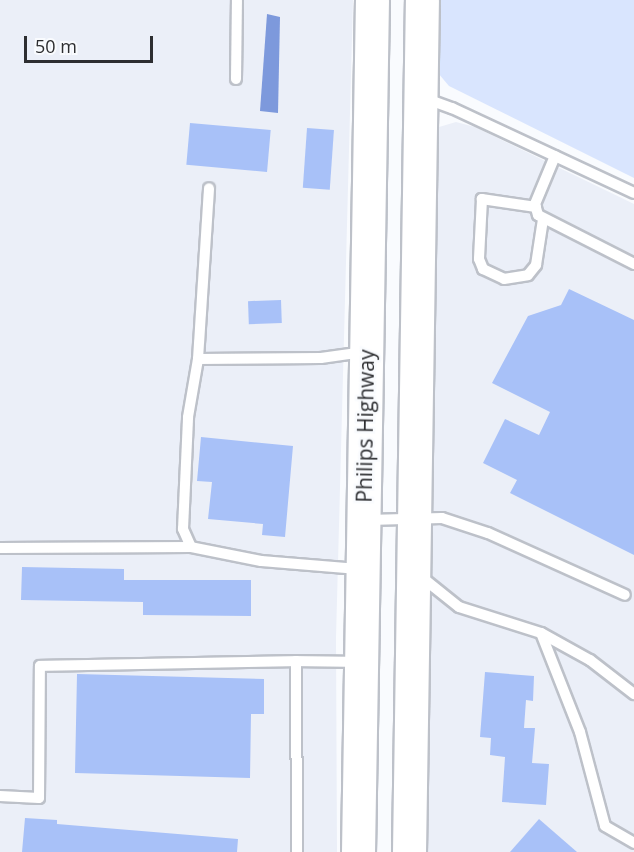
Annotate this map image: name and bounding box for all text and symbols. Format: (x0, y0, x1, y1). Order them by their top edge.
scale bar (27, 24, 156, 62)
text: 50 m (35, 34, 77, 58)
street label: Philips Highway (351, 349, 379, 503)

